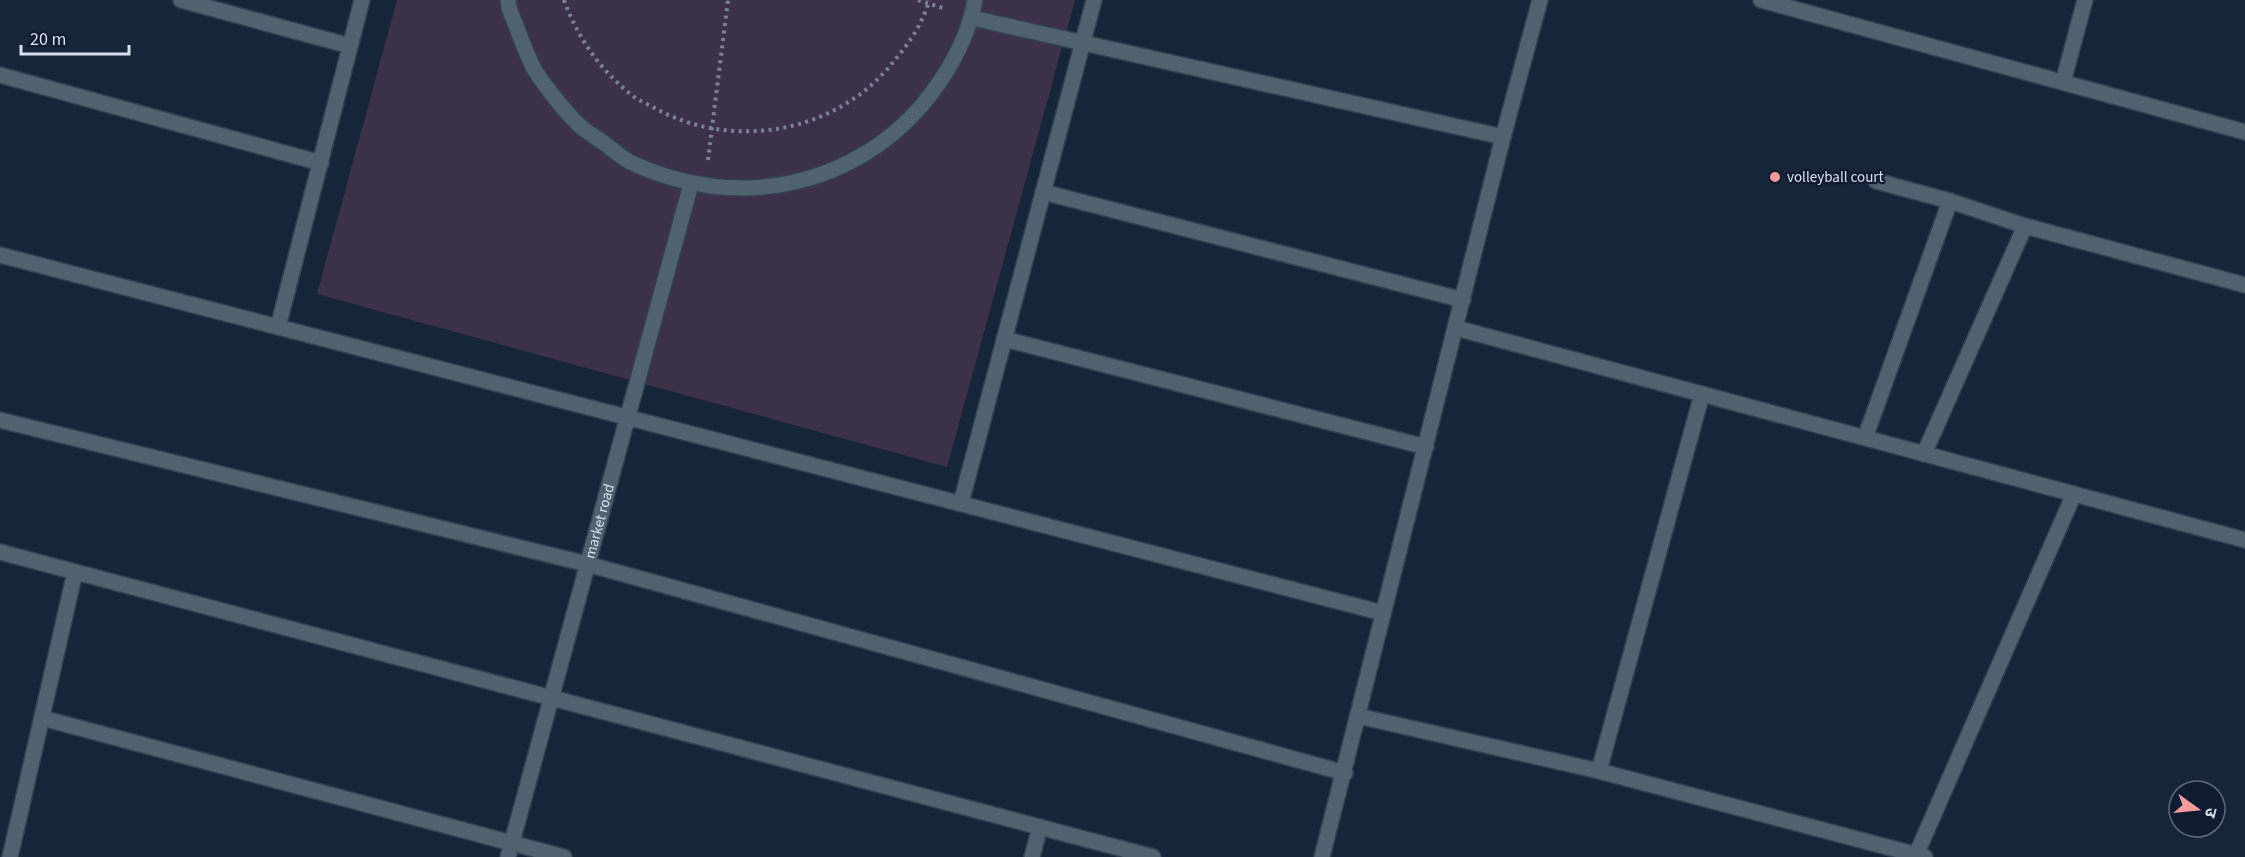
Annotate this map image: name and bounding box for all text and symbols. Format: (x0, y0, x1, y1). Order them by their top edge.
scale bar (21, 18, 129, 56)
text: 20 m (30, 27, 66, 52)
place label: volleyball court (1787, 167, 1884, 188)
marker: volleyball court (1768, 170, 1782, 184)
street label: market road (579, 481, 620, 561)
north arrow (2167, 779, 2227, 839)
text: उ (2199, 805, 2222, 821)

